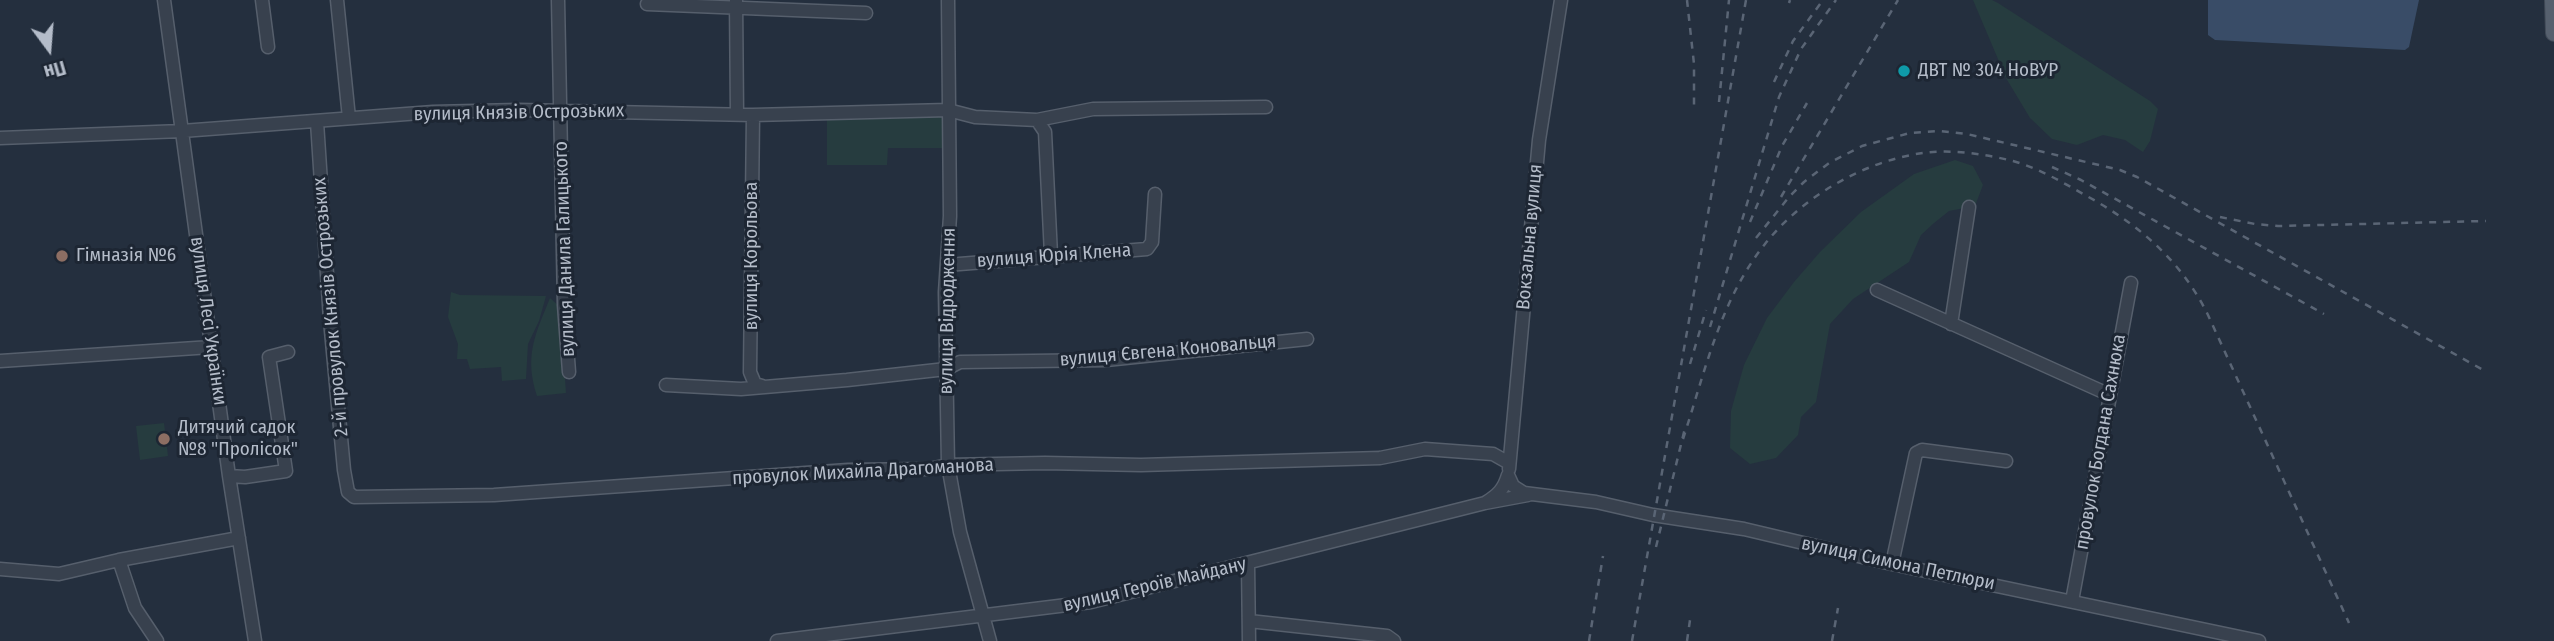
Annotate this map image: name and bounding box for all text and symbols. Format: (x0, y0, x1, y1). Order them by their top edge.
north arrow (14, 14, 84, 84)
text: Пн (41, 56, 68, 84)
place label: ДВТ № 304 НоВУР (1918, 60, 2058, 82)
marker: ДВТ № 304 НоВУР (1896, 63, 1912, 79)
street label: вулиця Князів Острозьких (414, 100, 624, 126)
street label: вулиця Данила Галицького (550, 141, 580, 357)
street label: Вокзальна вулиця (1512, 163, 1548, 311)
street label: 2-й провулок Князів Острозьких (308, 177, 354, 437)
street label: вулиця Корольова (741, 182, 763, 330)
street label: вулиця Відродження (935, 227, 961, 395)
street label: вулиця Лесі Українки (185, 235, 231, 407)
street label: вулиця Юрія Клена (976, 239, 1132, 273)
place label: Гімназія №6 (76, 245, 176, 267)
marker: Гімназія №6 (54, 248, 70, 264)
street label: вулиця Євгена Коновальця (1059, 330, 1277, 372)
street label: провулок Богдана Сахнюка (2071, 332, 2131, 552)
place label: Дитячий садок №8 "Пролісок" (178, 417, 298, 461)
marker: Дитячий садок №8 "Пролісок" (156, 431, 172, 447)
street label: провулок Михайла Драгоманова (732, 454, 994, 490)
street label: вулиця Симона Петлюри (1799, 532, 1997, 596)
street label: вулиця Героїв Майдану (1061, 553, 1249, 617)

